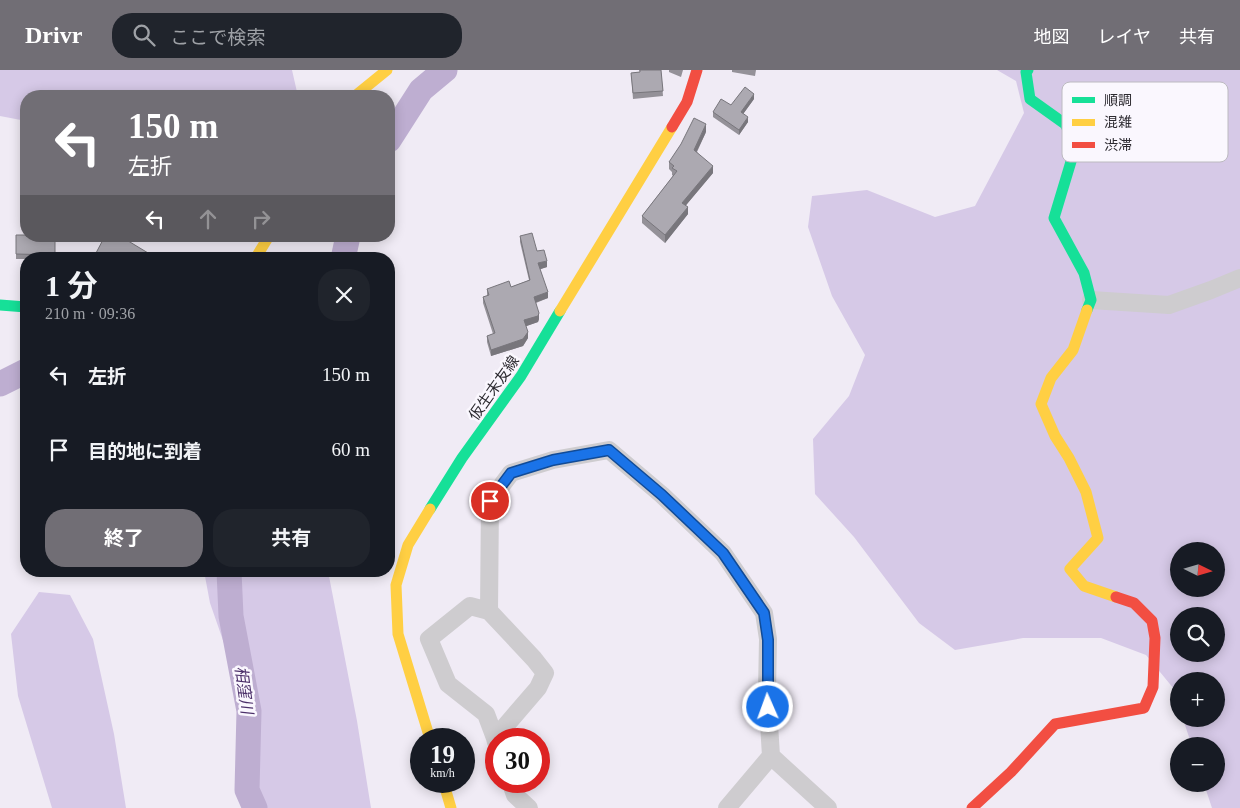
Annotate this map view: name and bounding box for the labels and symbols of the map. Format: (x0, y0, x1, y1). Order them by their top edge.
legend (1062, 82, 1228, 162)
text: 順調 (1104, 93, 1132, 108)
text: 混雑 (1104, 114, 1132, 130)
text: 渋滞 (1104, 138, 1132, 153)
street label: 仮生末友線 (466, 353, 522, 423)
pin (469, 480, 511, 522)
north arrow (1170, 542, 1225, 598)
water label: 相窪川 (232, 665, 256, 717)
position arrow (741, 680, 793, 732)
speed limit sign: 30 (485, 728, 550, 793)

